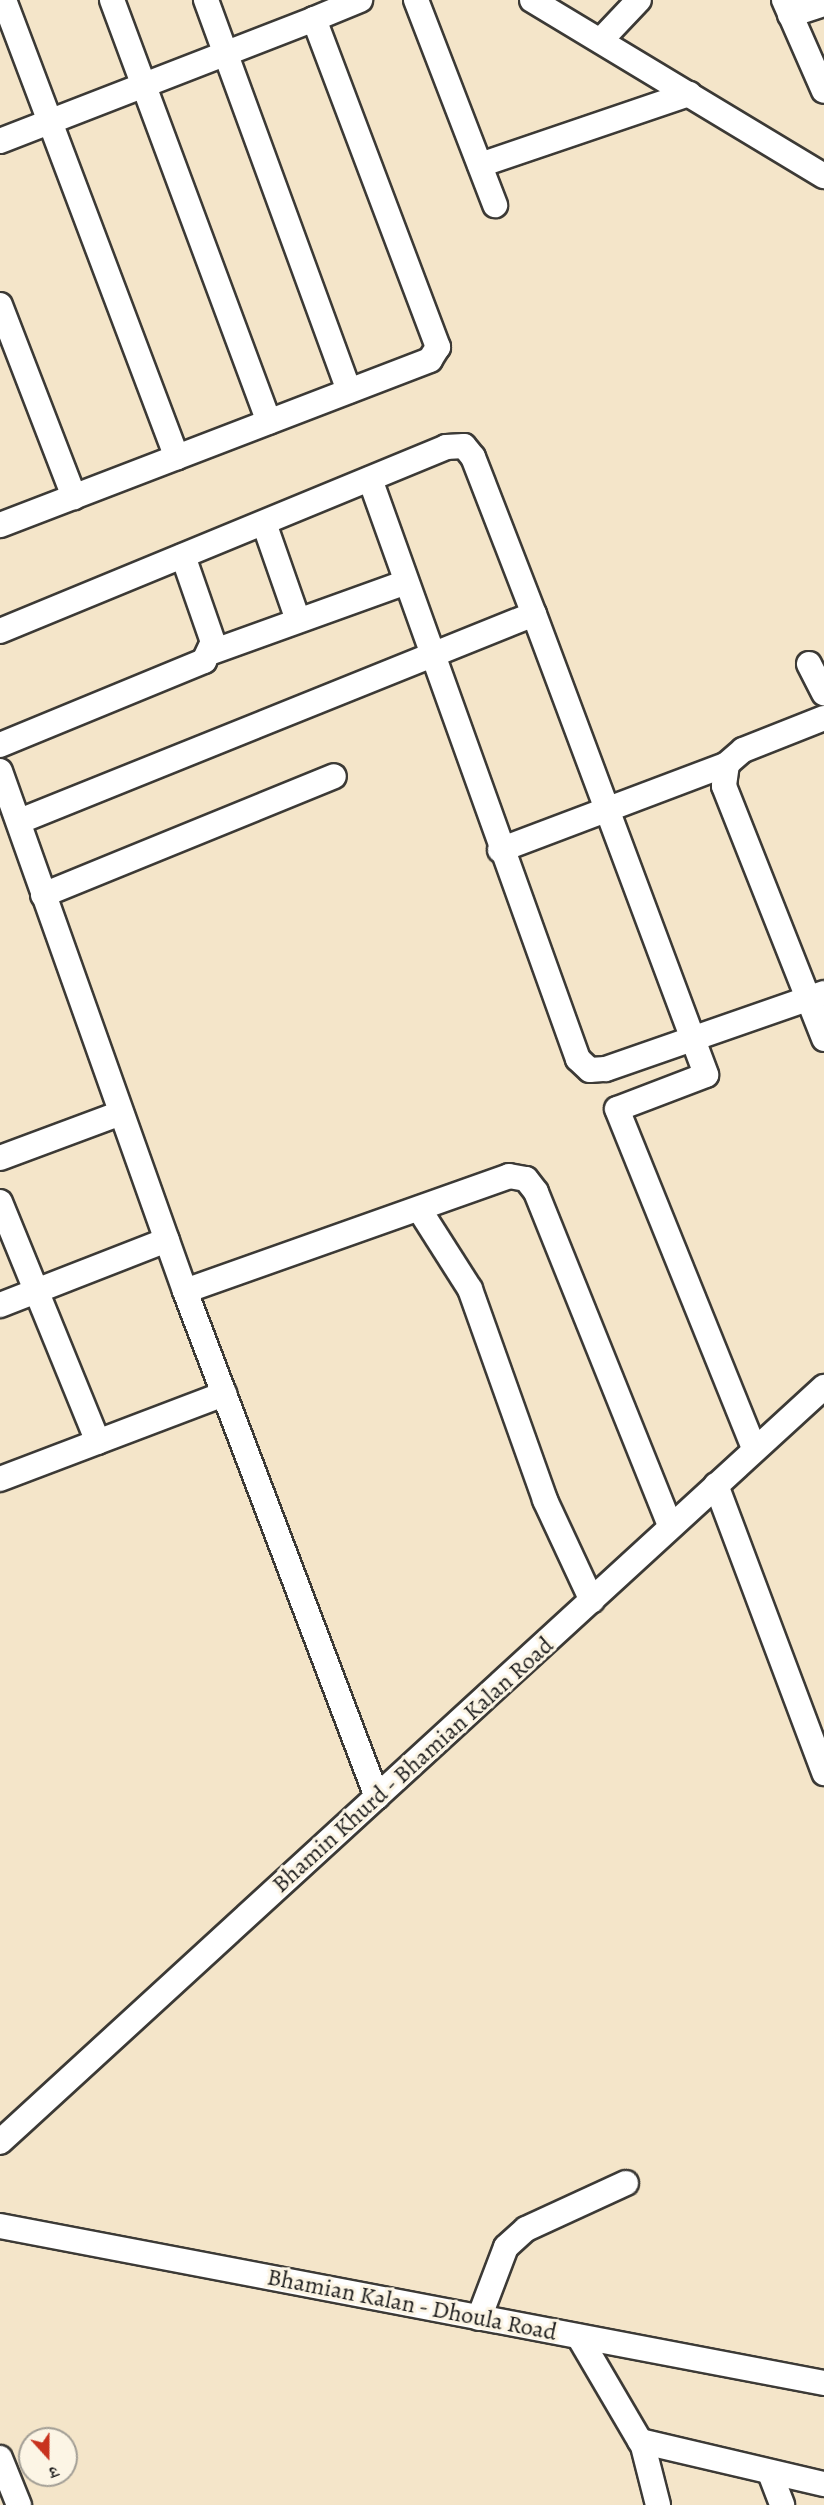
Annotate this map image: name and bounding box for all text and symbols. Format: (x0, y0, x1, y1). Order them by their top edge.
street label: Bhamin Khurd - Bhamian Kalan Road (266, 1631, 560, 1899)
street label: Bhamian Kalan - Dhoula Road (264, 2263, 560, 2347)
north arrow (18, 2427, 78, 2487)
text: उ (46, 2460, 61, 2484)

